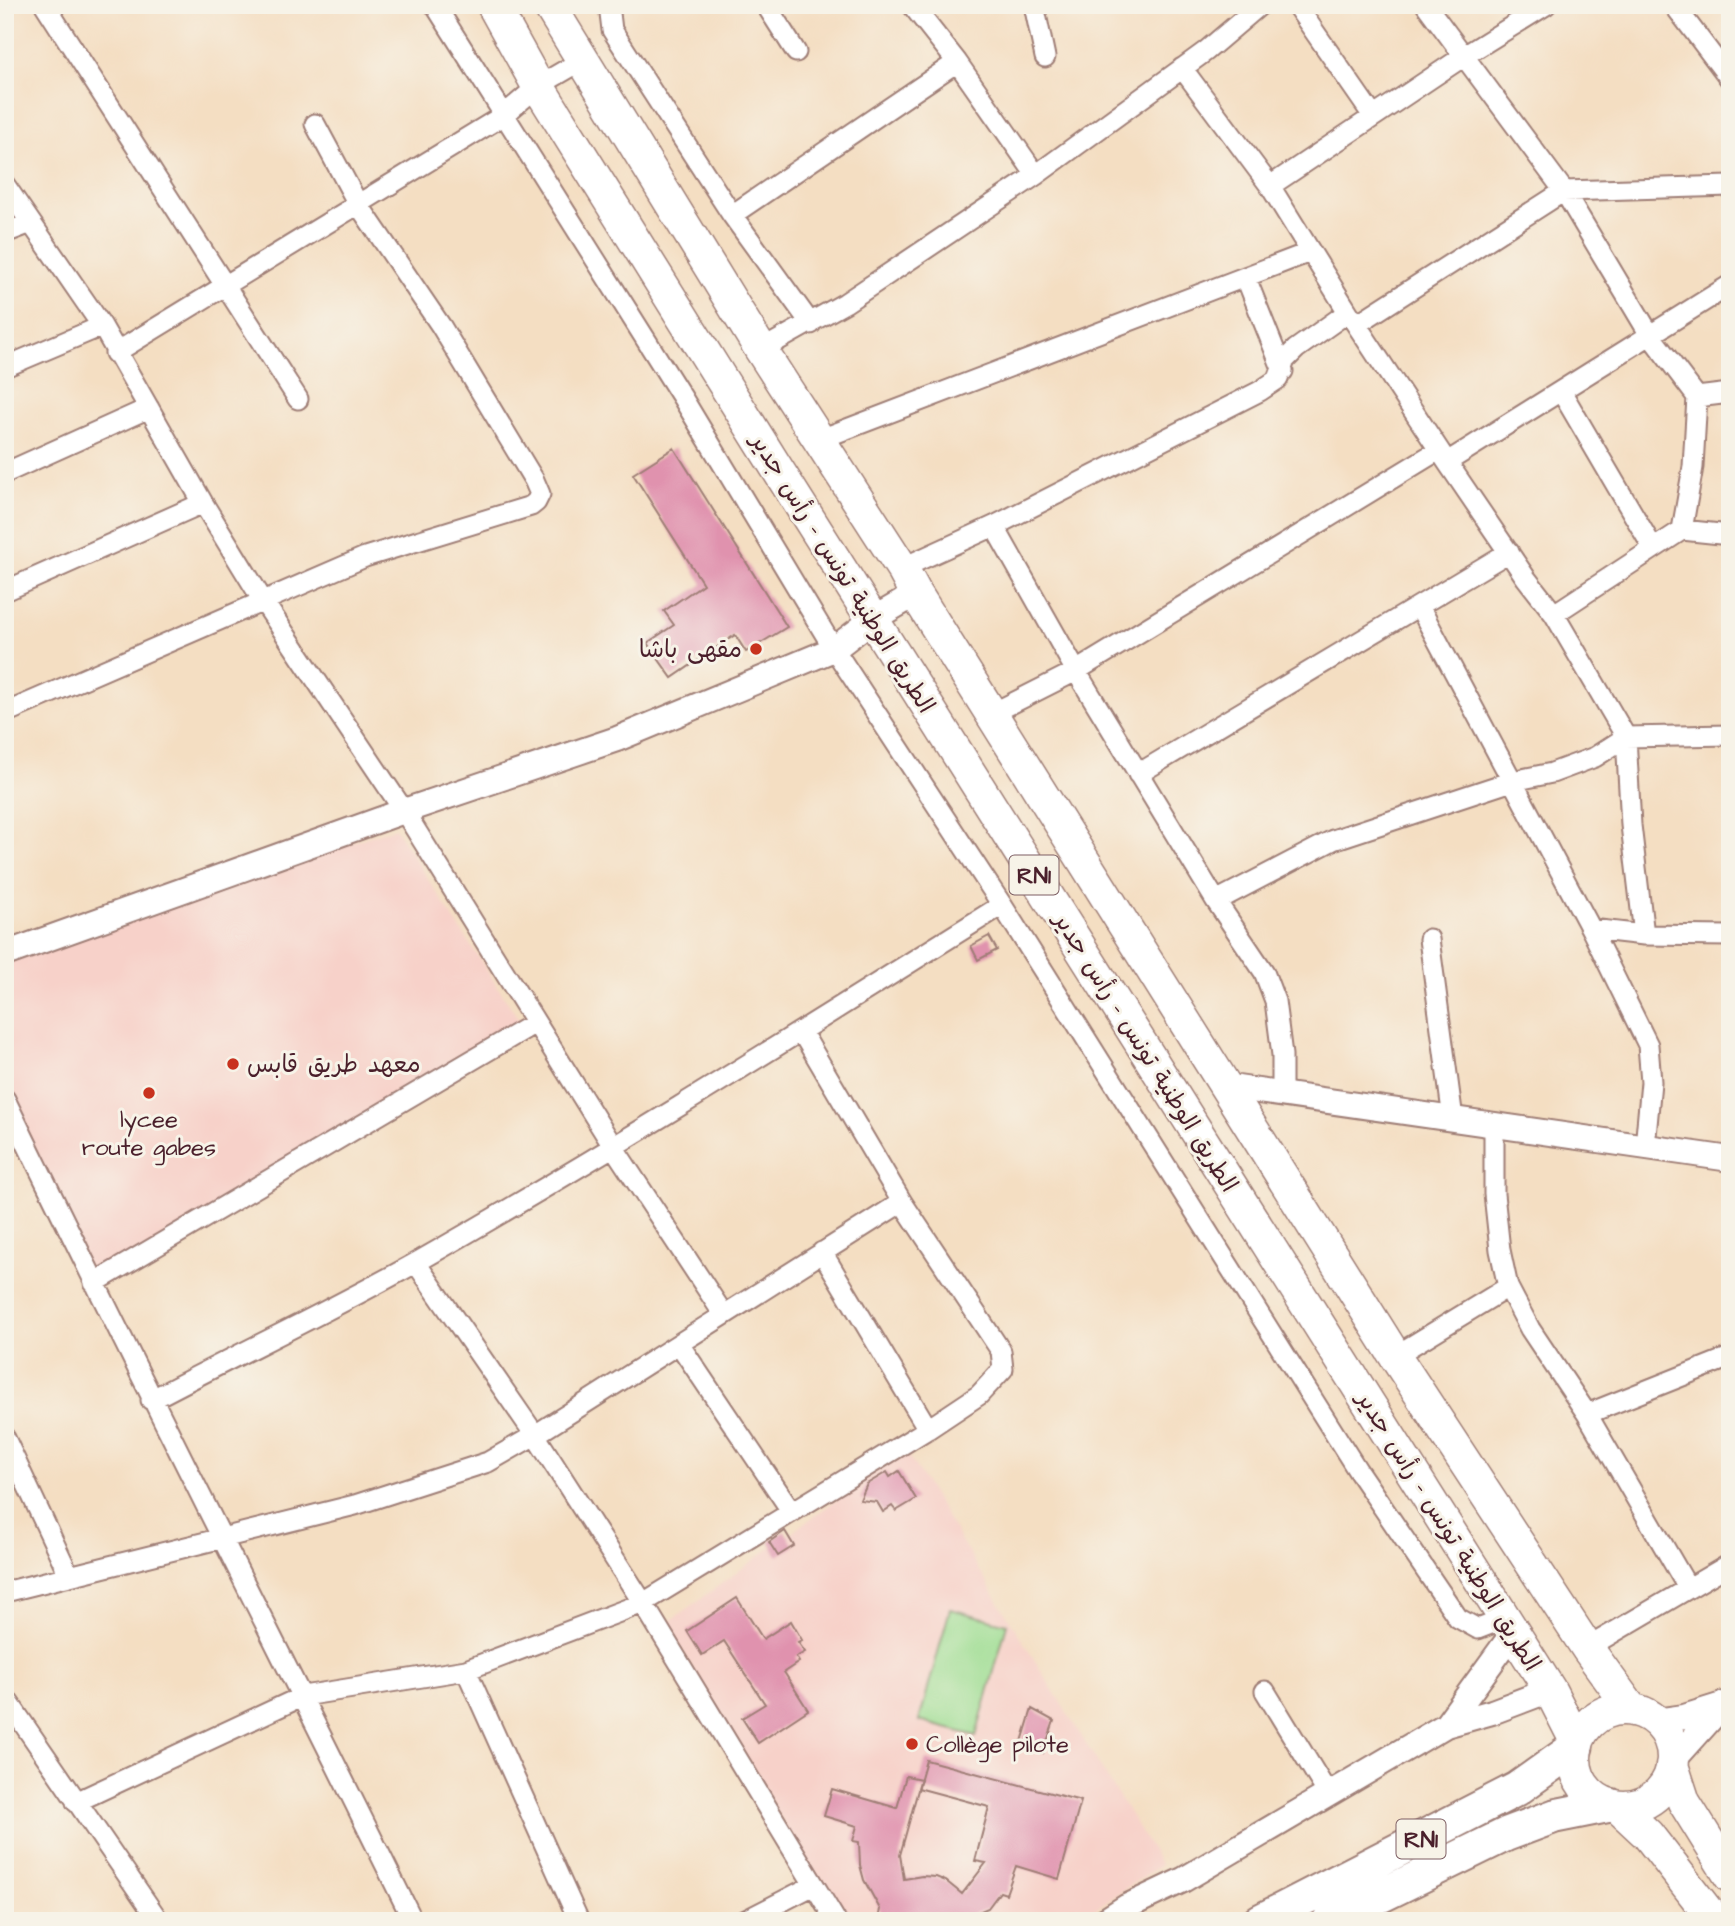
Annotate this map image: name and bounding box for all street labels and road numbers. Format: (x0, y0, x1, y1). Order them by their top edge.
street label: الطريق الوطنية تونس - رأس جدير (741, 425, 943, 720)
road number: RN1 (1010, 856, 1058, 894)
street label: الطريق الوطنية تونس - رأس جدير (1044, 904, 1246, 1199)
street label: الطريق الوطنية تونس - رأس جدير (1347, 1383, 1549, 1678)
road number: RN1 (1396, 1820, 1446, 1858)

